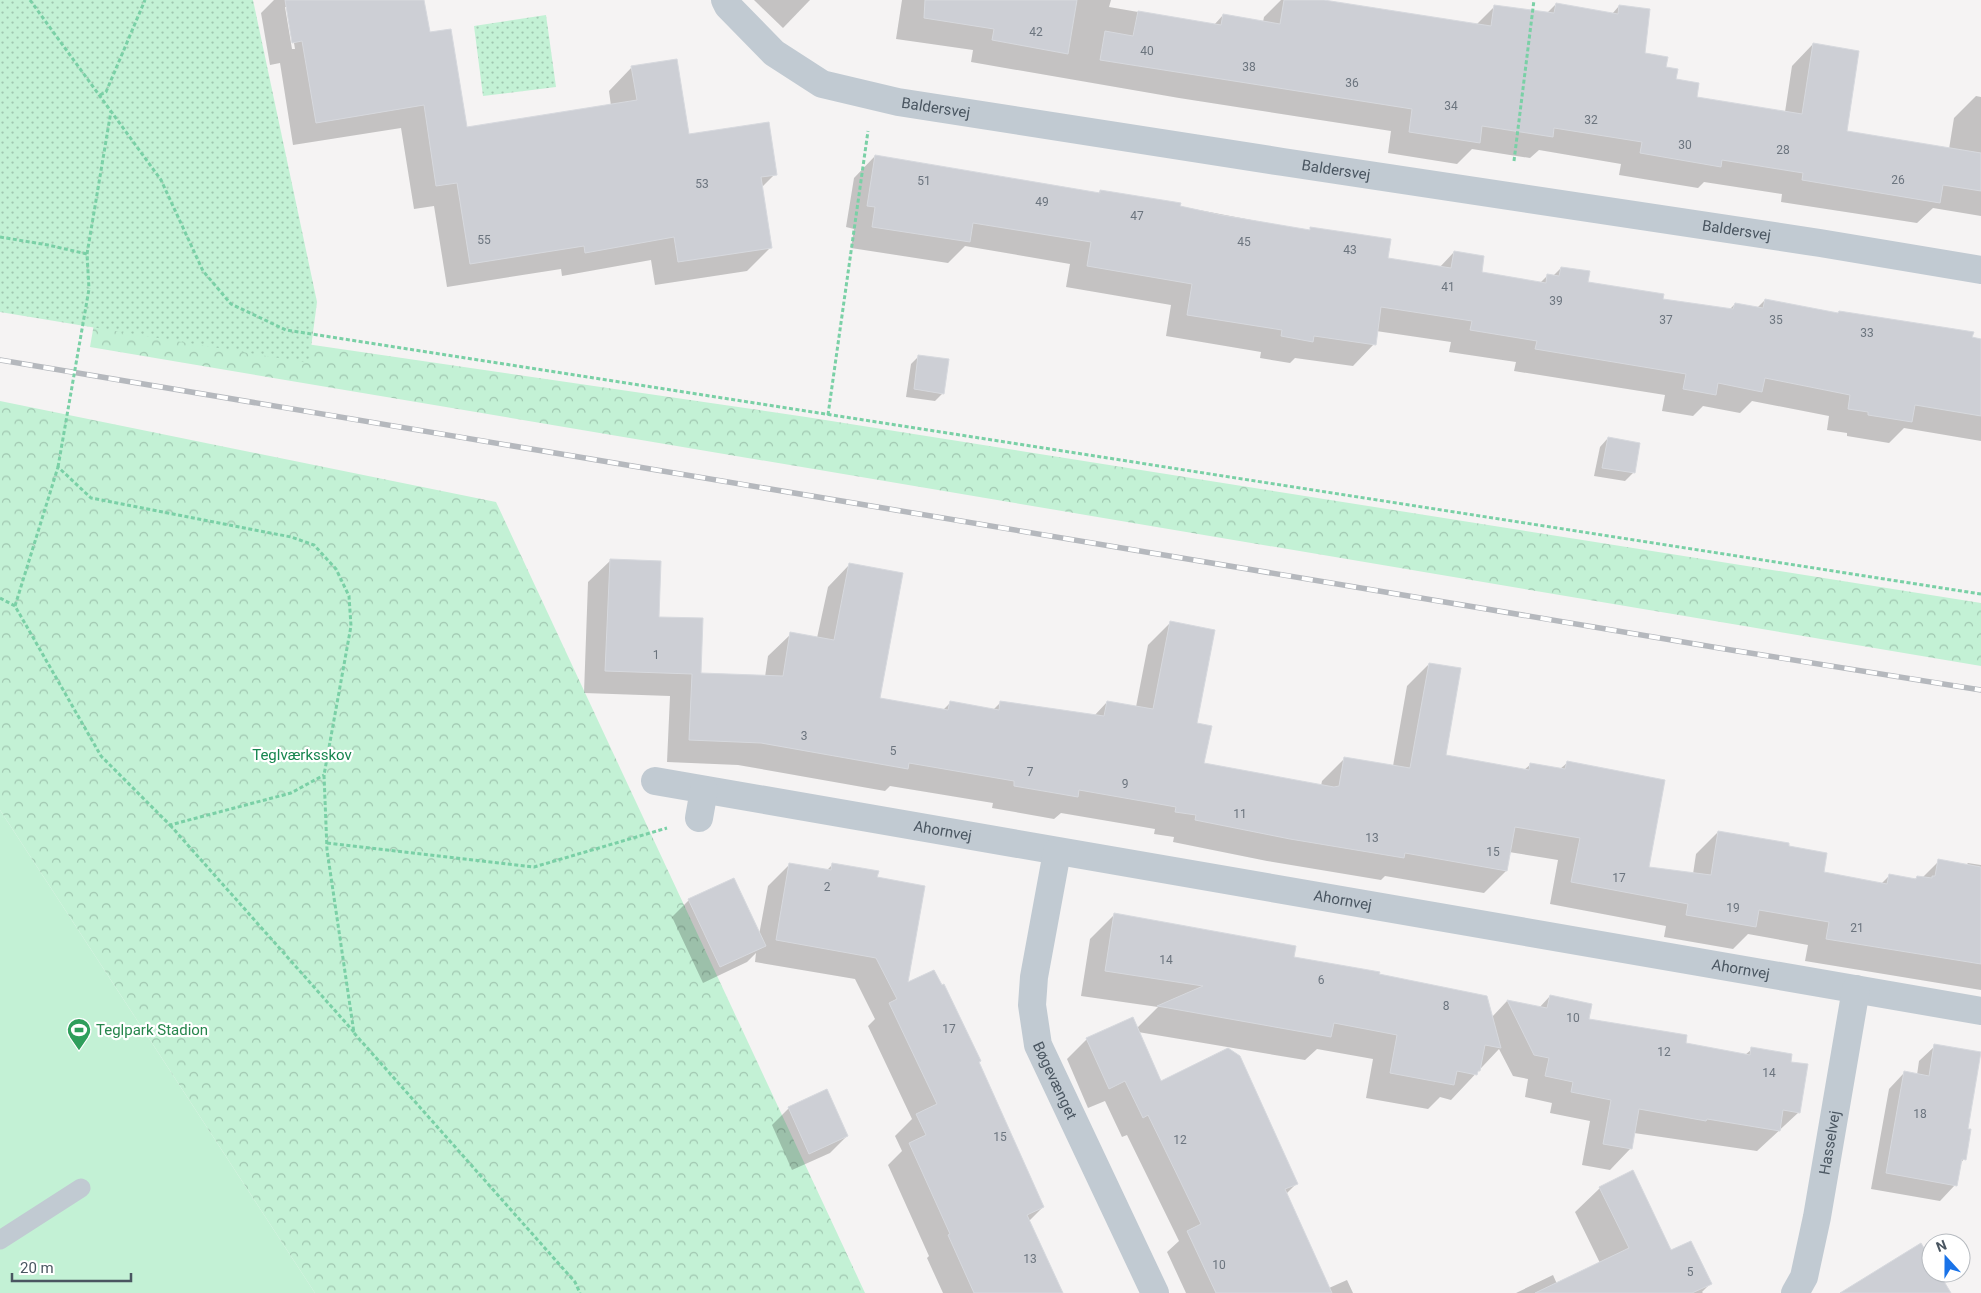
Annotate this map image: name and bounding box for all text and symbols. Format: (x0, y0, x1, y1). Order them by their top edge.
house number: 42 (1029, 25, 1043, 39)
house number: 40 (1140, 44, 1154, 58)
house number: 38 (1242, 60, 1256, 74)
house number: 36 (1345, 76, 1359, 90)
street label: Baldersvej (900, 94, 971, 122)
house number: 34 (1444, 99, 1458, 113)
house number: 32 (1584, 113, 1598, 127)
house number: 30 (1678, 138, 1692, 152)
house number: 28 (1776, 143, 1790, 157)
street label: Baldersvej (1300, 156, 1372, 184)
house number: 26 (1891, 173, 1905, 187)
house number: 51 (917, 174, 931, 188)
house number: 53 (695, 177, 709, 191)
house number: 49 (1035, 195, 1049, 209)
house number: 47 (1130, 209, 1144, 223)
street label: Baldersvej (1701, 216, 1772, 244)
house number: 55 (477, 233, 491, 247)
house number: 45 (1237, 235, 1251, 249)
house number: 43 (1343, 243, 1357, 257)
house number: 41 (1441, 280, 1455, 294)
house number: 39 (1549, 294, 1563, 308)
house number: 37 (1659, 313, 1673, 327)
house number: 35 (1769, 313, 1783, 327)
house number: 33 (1860, 326, 1874, 340)
house number: 1 (653, 648, 659, 662)
house number: 3 (801, 729, 807, 743)
house number: 5 (890, 744, 897, 758)
park label: Teglværksskov (252, 746, 352, 764)
house number: 7 (1027, 765, 1034, 779)
house number: 9 (1122, 777, 1128, 791)
house number: 11 (1233, 807, 1247, 821)
street label: Ahornvej (912, 817, 973, 845)
house number: 13 (1365, 831, 1379, 845)
house number: 15 (1486, 845, 1500, 859)
house number: 17 (1612, 871, 1626, 885)
house number: 2 (824, 880, 831, 894)
street label: Ahornvej (1312, 886, 1373, 914)
house number: 19 (1726, 901, 1740, 915)
house number: 21 (1850, 921, 1864, 935)
house number: 14 (1159, 953, 1173, 967)
street label: Ahornvej (1710, 955, 1771, 983)
house number: 6 (1318, 973, 1325, 987)
house number: 8 (1443, 999, 1450, 1013)
house number: 10 (1566, 1011, 1580, 1025)
sports icon: Teglpark Stadion (66, 1017, 92, 1051)
place label: Teglpark Stadion (96, 1021, 208, 1039)
house number: 17 (942, 1022, 956, 1036)
street label: Bøgevænget (1029, 1039, 1081, 1122)
house number: 12 (1657, 1045, 1671, 1059)
house number: 14 (1762, 1066, 1776, 1080)
house number: 18 (1913, 1107, 1927, 1121)
street label: Hasselvej (1815, 1109, 1844, 1176)
house number: 15 (993, 1130, 1007, 1144)
house number: 12 (1173, 1133, 1187, 1147)
north arrow (1921, 1233, 1971, 1283)
text: N (1934, 1237, 1949, 1255)
scale bar (12, 1250, 131, 1282)
house number: 13 (1023, 1252, 1037, 1266)
house number: 10 (1212, 1258, 1226, 1272)
text: 20 m (20, 1259, 54, 1277)
house number: 5 (1687, 1265, 1694, 1279)

